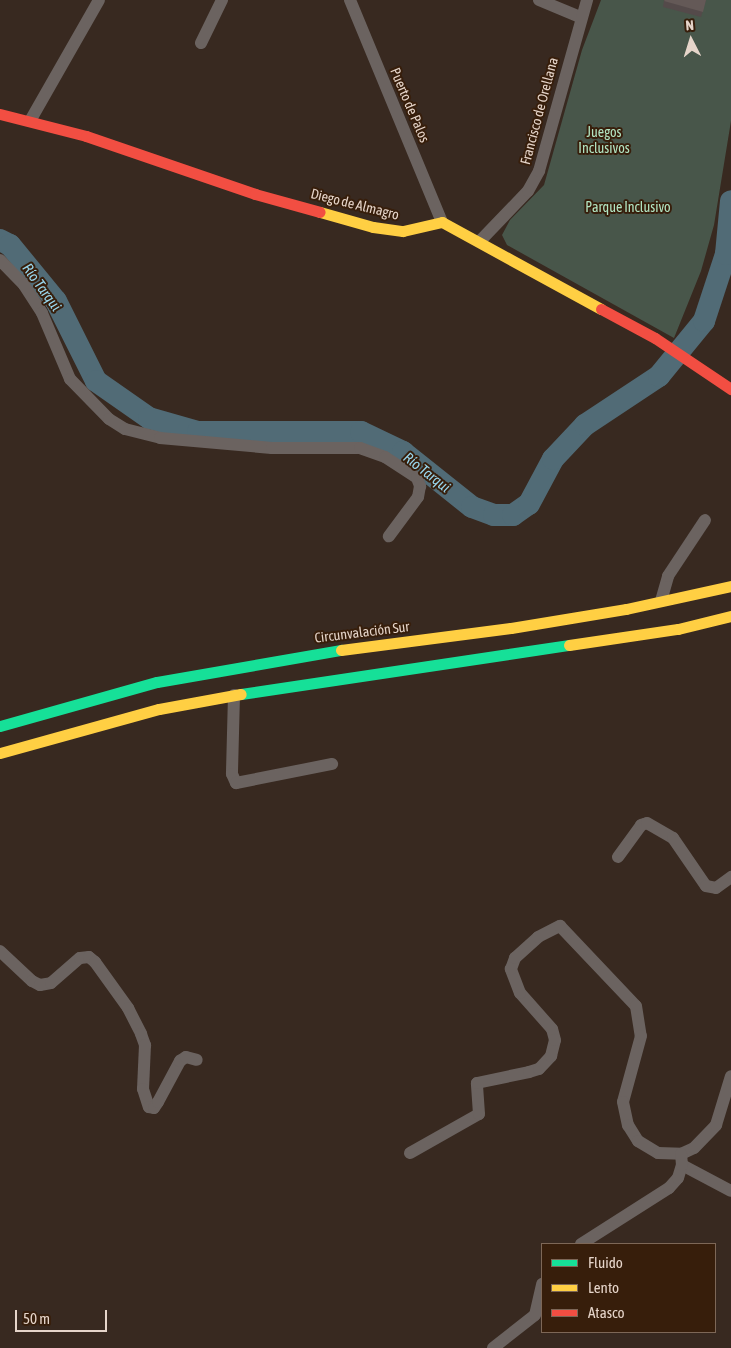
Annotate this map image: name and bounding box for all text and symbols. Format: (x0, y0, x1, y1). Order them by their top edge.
north arrow (666, 15, 716, 65)
text: N (685, 17, 694, 33)
street label: Francisco de Orellana (517, 56, 561, 166)
street label: Puerto de Palos (387, 65, 433, 145)
park label: Juegos Inclusivos (578, 124, 630, 156)
street label: Diego de Almagro (309, 185, 401, 223)
park label: Parque Inclusivo (585, 199, 671, 215)
water label: Río Tarqui (19, 260, 65, 314)
water label: Río Tarqui (400, 448, 454, 496)
street label: Circunvalación Sur (314, 618, 410, 646)
legend (541, 1243, 716, 1333)
text: Fluido (588, 1254, 623, 1271)
text: Lento (588, 1279, 619, 1296)
scale bar (18, 1300, 110, 1332)
text: Atasco (588, 1304, 625, 1321)
text: 50 m (23, 1310, 50, 1327)

